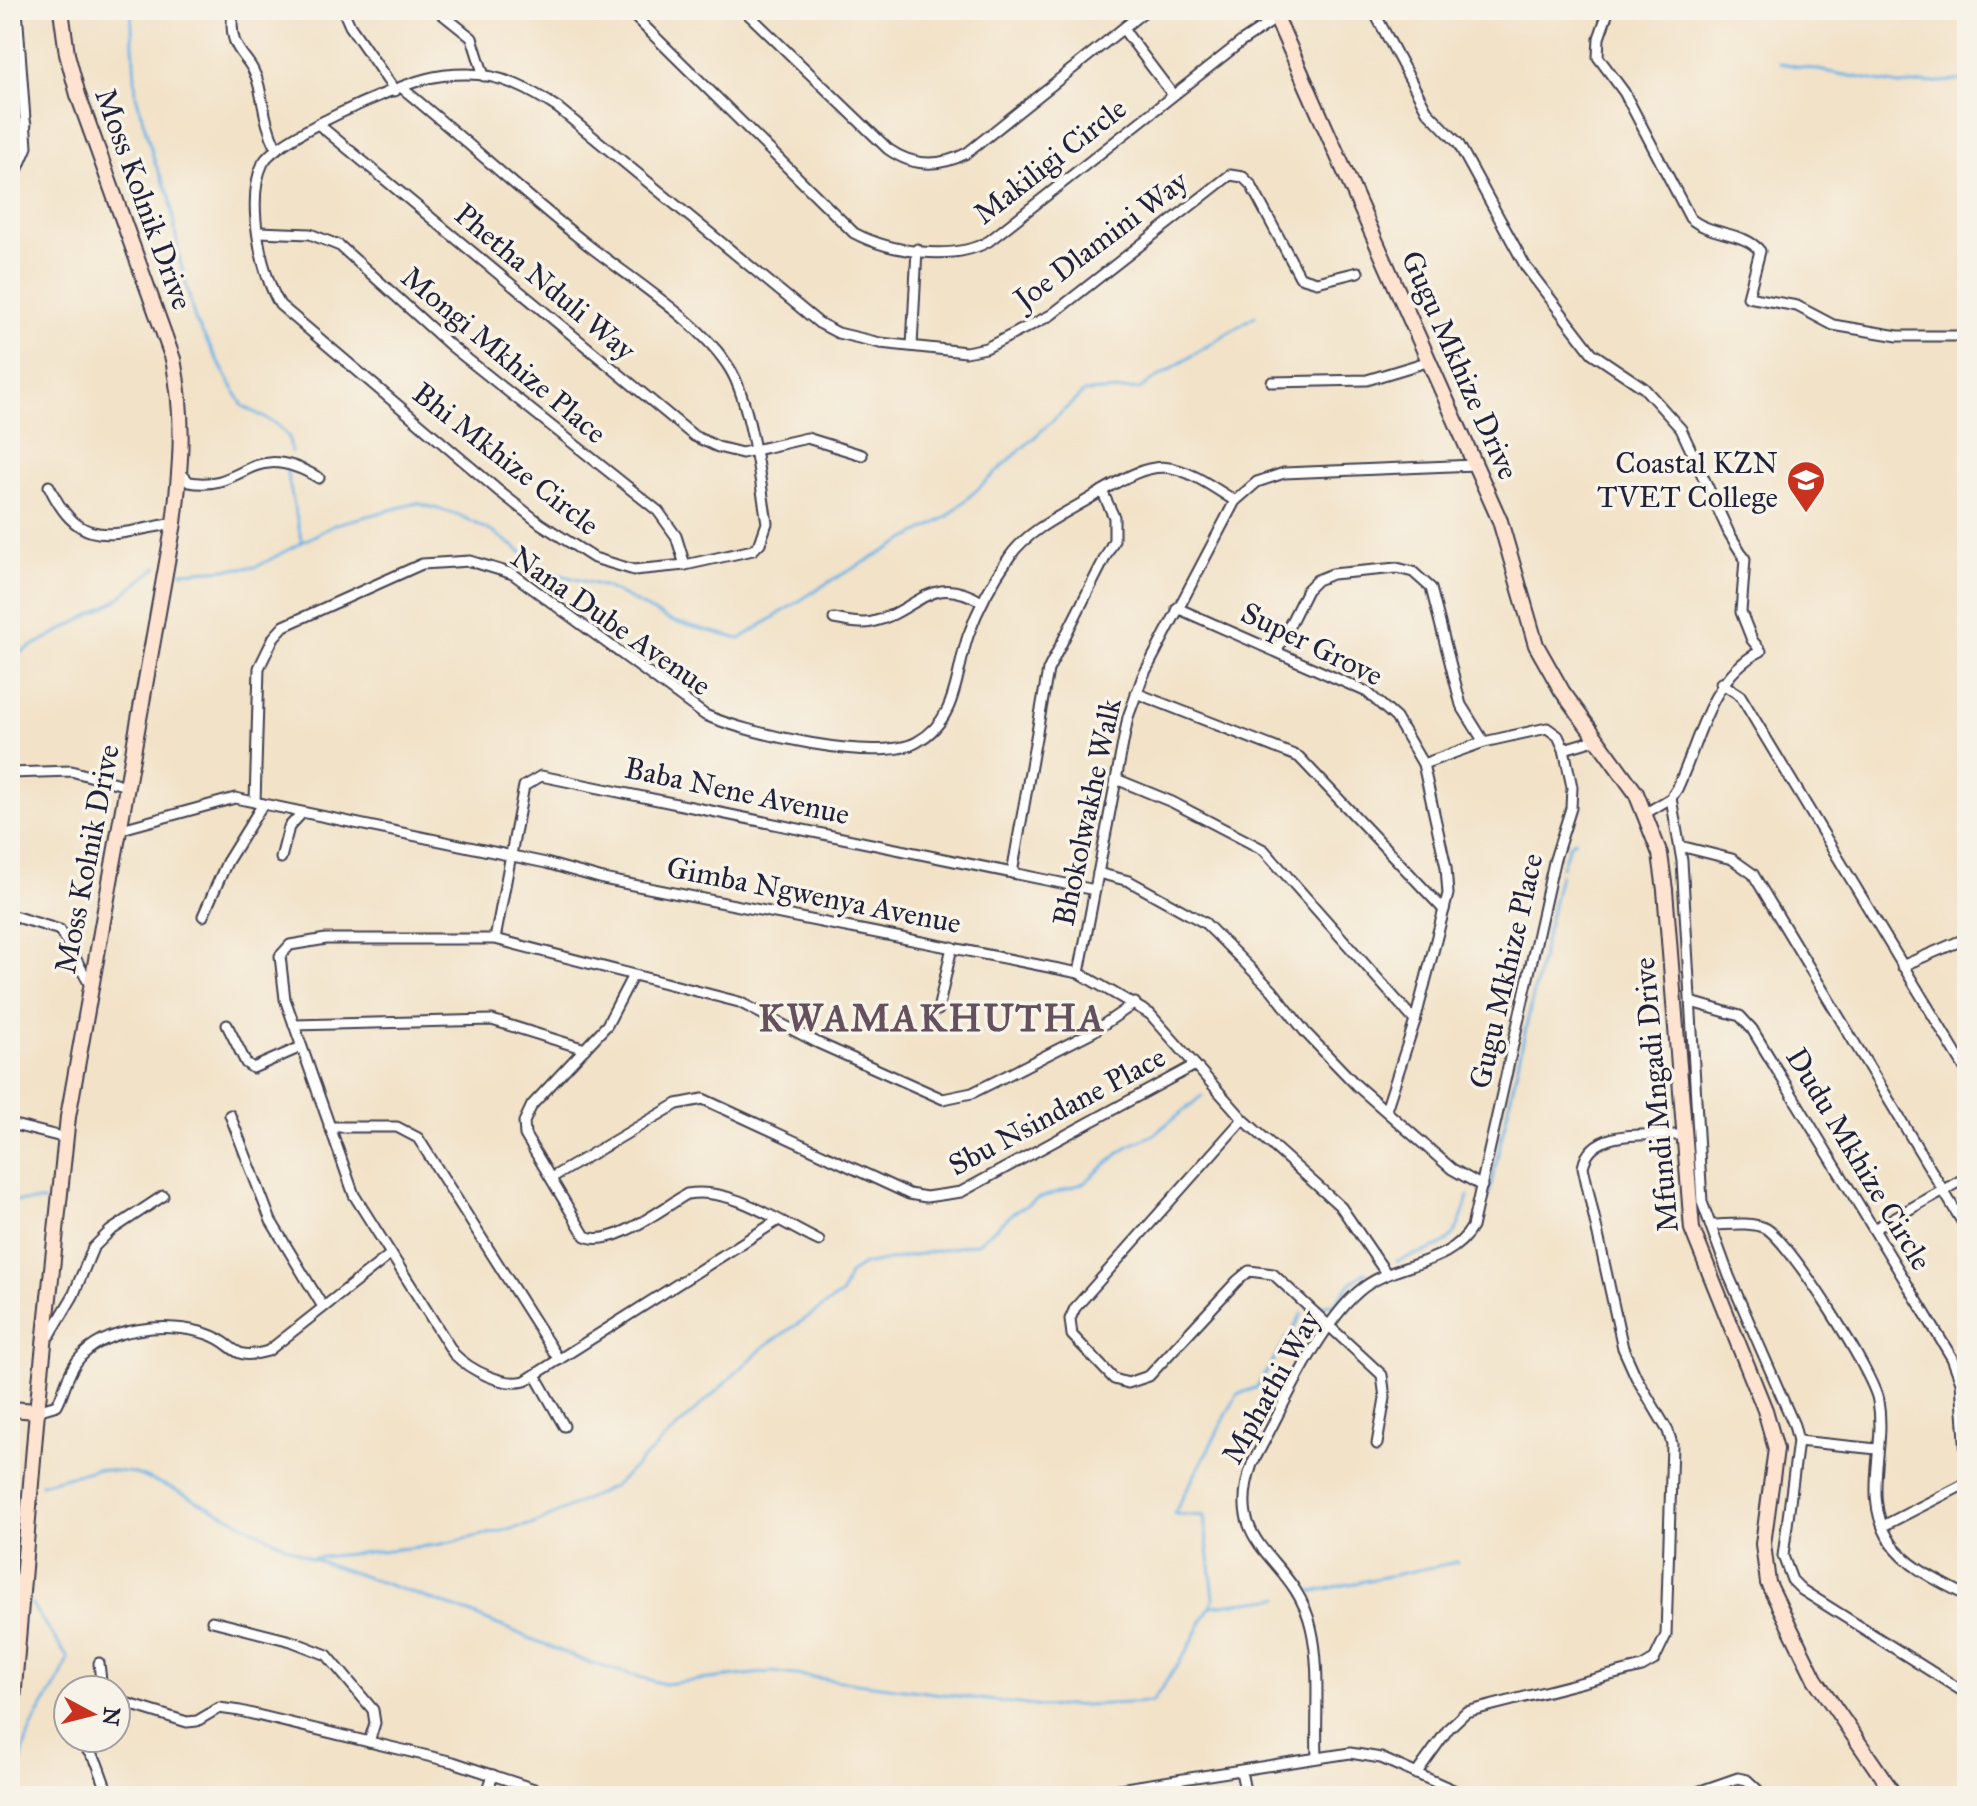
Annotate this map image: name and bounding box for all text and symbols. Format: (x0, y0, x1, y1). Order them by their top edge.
street label: Moss Kolnik Drive (87, 84, 201, 314)
street label: Makiligi Circle (966, 90, 1134, 232)
street label: Joe Dlamini Way (1005, 162, 1196, 319)
street label: Phetha Nduli Way (447, 196, 643, 369)
street label: Gugu Mkhize Drive (1393, 245, 1527, 485)
street label: Mongi Mkhize Place (394, 259, 614, 451)
street label: Bhi Mkhize Circle (406, 375, 606, 543)
place label: Coastal KZN TVET College (1597, 445, 1778, 515)
school or university icon: Coastal KZN TVET College (1785, 459, 1827, 514)
street label: Nana Dube Avenue (504, 539, 718, 703)
street label: Super Grove (1235, 594, 1389, 694)
street label: Bhokolwakhe Walk (1045, 695, 1129, 929)
street label: Moss Kolnik Drive (47, 741, 127, 977)
street label: Baba Nene Avenue (621, 750, 853, 832)
street label: Gimba Ngwenya Avenue (664, 849, 964, 941)
street label: Gugu Mkhize Place (1461, 850, 1551, 1092)
street label: Mfundi Mngadi Drive (1626, 956, 1686, 1234)
district label: KWAMAKHUTHA (758, 995, 1106, 1041)
street label: Sbu Nsindane Place (942, 1039, 1172, 1183)
street label: Dudu Mkhize Circle (1778, 1041, 1940, 1277)
street label: Mphathi Way (1214, 1303, 1328, 1470)
north arrow (52, 1674, 132, 1754)
text: N (97, 1705, 126, 1728)

